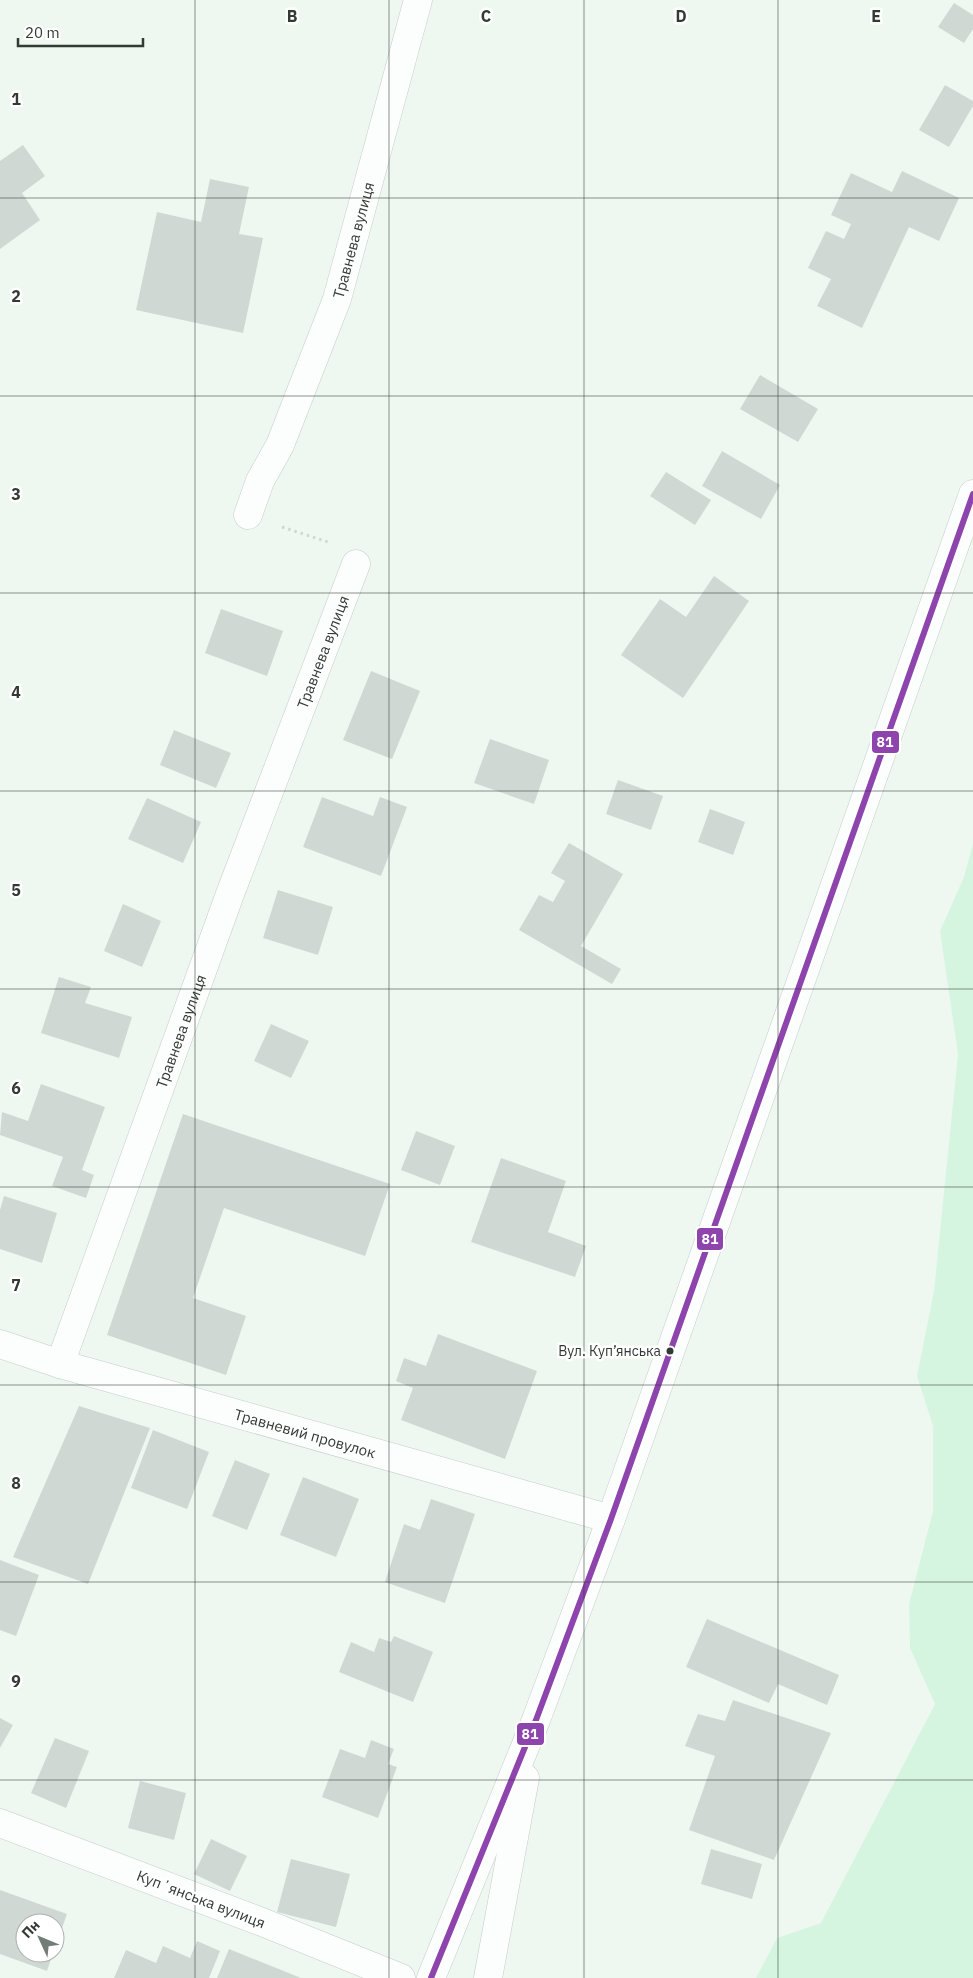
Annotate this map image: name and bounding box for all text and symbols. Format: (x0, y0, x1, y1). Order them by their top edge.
text: B (287, 6, 298, 26)
text: C (481, 6, 491, 26)
text: D (675, 6, 687, 26)
text: E (871, 6, 881, 26)
scale bar (18, 15, 142, 47)
text: 20 m (25, 23, 60, 42)
text: 1 (11, 89, 21, 109)
street label: Травнева вулиця (328, 180, 378, 300)
text: 2 (11, 286, 21, 306)
text: 3 (11, 484, 21, 504)
street label: Травнева вулиця (292, 592, 353, 711)
text: 4 (11, 682, 21, 702)
line badge: 81 (871, 730, 900, 754)
text: 81 (877, 733, 894, 751)
text: 5 (11, 880, 21, 900)
street label: Травнева вулиця (151, 972, 210, 1091)
text: 6 (11, 1078, 21, 1098)
line badge: 81 (696, 1227, 724, 1251)
text: 81 (702, 1230, 719, 1248)
text: 7 (11, 1275, 21, 1295)
place label: Вул. Куп’янська (558, 1342, 662, 1360)
marker: Вул. Куп’янська (665, 1346, 675, 1356)
street label: Травневий провулок (232, 1404, 378, 1462)
text: 8 (11, 1473, 21, 1493)
text: 9 (11, 1671, 21, 1691)
line badge: 81 (516, 1722, 545, 1746)
text: 81 (522, 1725, 539, 1743)
street label: Купʼянська вулиця (134, 1866, 268, 1932)
north arrow (15, 1913, 65, 1963)
text: Пн (18, 1916, 44, 1942)

